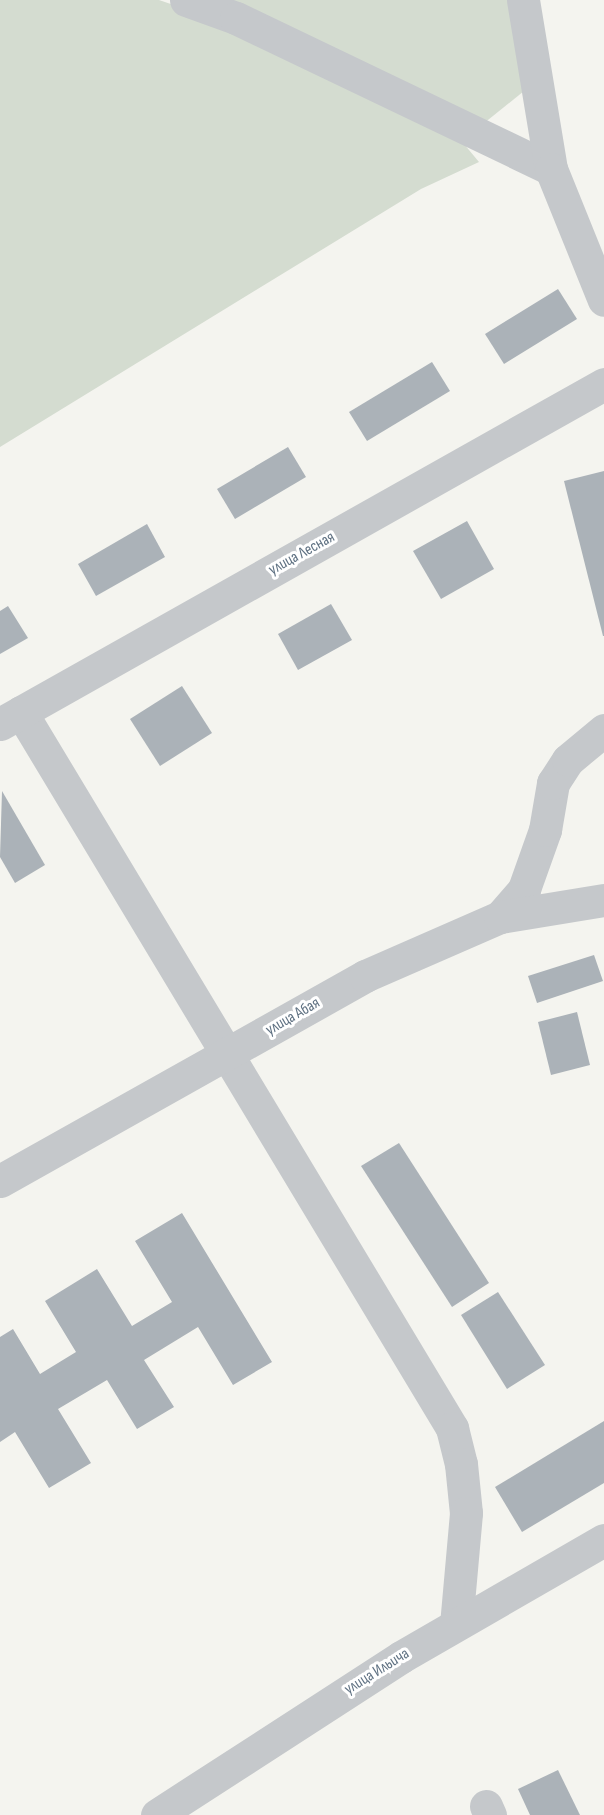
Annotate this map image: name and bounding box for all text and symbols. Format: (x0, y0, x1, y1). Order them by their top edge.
street label: улица Лесная (266, 528, 338, 580)
street label: улица Абая (262, 994, 324, 1040)
street label: улица Ильича (341, 1645, 413, 1699)

